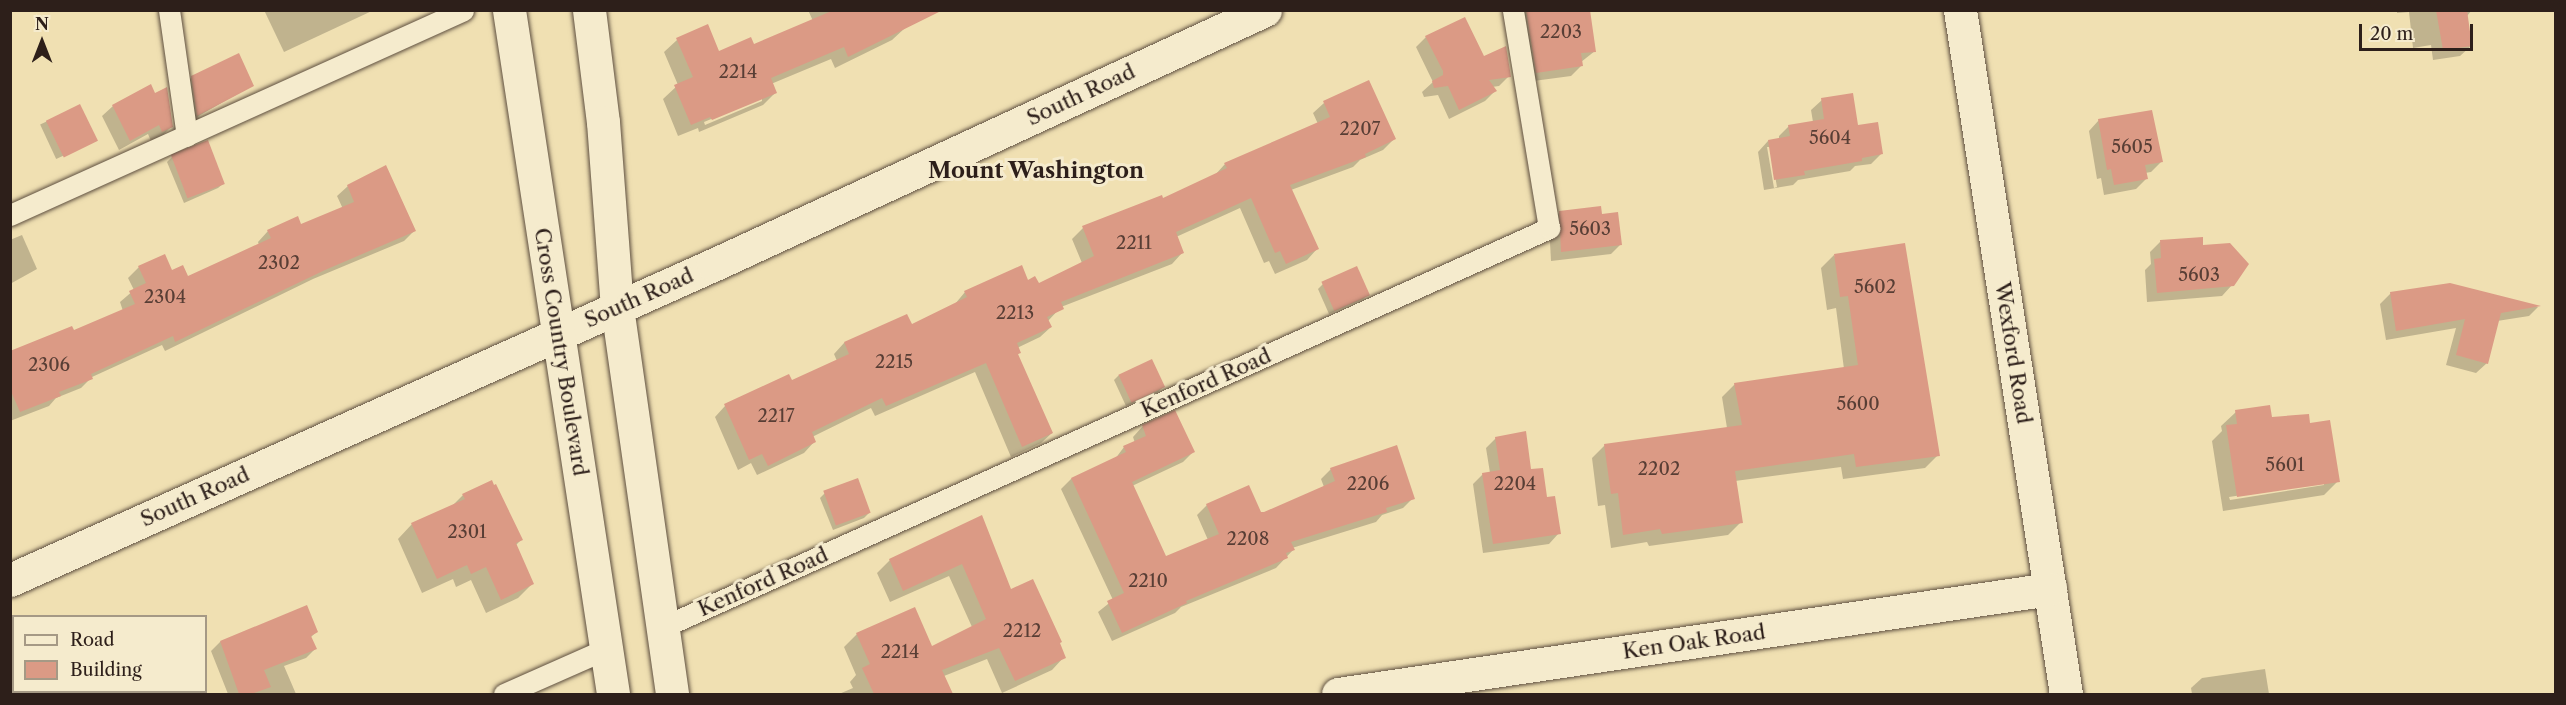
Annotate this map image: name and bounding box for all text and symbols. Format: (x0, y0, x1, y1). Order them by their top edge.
north arrow (12, 12, 72, 72)
scale bar (2362, 12, 2476, 50)
text: N (35, 14, 49, 34)
house number: 2203 (1540, 21, 1582, 43)
text: 20 m (2370, 23, 2413, 45)
street label: South Road (1023, 59, 1139, 131)
house number: 2214 (719, 61, 757, 83)
house number: 2207 (1340, 118, 1380, 140)
house number: 5604 (1809, 127, 1851, 149)
house number: 5605 (2111, 136, 2153, 158)
district label: Mount Washington (928, 158, 1144, 184)
house number: 5603 (1569, 218, 1611, 240)
street label: Cross Country Boulevard (529, 226, 593, 478)
house number: 2211 (1116, 232, 1152, 254)
house number: 2302 (258, 252, 300, 274)
street label: South Road (581, 263, 697, 333)
house number: 5603 (2178, 264, 2220, 286)
house number: 5602 (1854, 276, 1896, 298)
street label: Wexford Road (1989, 280, 2037, 426)
house number: 2304 (144, 286, 186, 308)
house number: 2213 (996, 302, 1034, 324)
street label: Kenford Road (1137, 343, 1275, 423)
house number: 2215 (875, 351, 913, 373)
house number: 2306 (28, 354, 70, 376)
house number: 5600 (1836, 393, 1880, 415)
house number: 2217 (757, 405, 795, 427)
house number: 5601 (2265, 454, 2305, 476)
house number: 2202 (1638, 458, 1680, 480)
street label: South Road (137, 462, 253, 532)
house number: 2206 (1347, 473, 1389, 495)
house number: 2204 (1494, 473, 1536, 495)
house number: 2301 (447, 521, 487, 543)
house number: 2208 (1227, 528, 1269, 550)
street label: Kenford Road (694, 542, 832, 622)
house number: 2210 (1128, 570, 1168, 592)
legend (12, 615, 207, 693)
street label: Ken Oak Road (1621, 619, 1767, 665)
house number: 2212 (1003, 620, 1041, 642)
text: Road (70, 629, 115, 651)
house number: 2214 (881, 641, 919, 663)
text: Building (70, 659, 142, 681)

